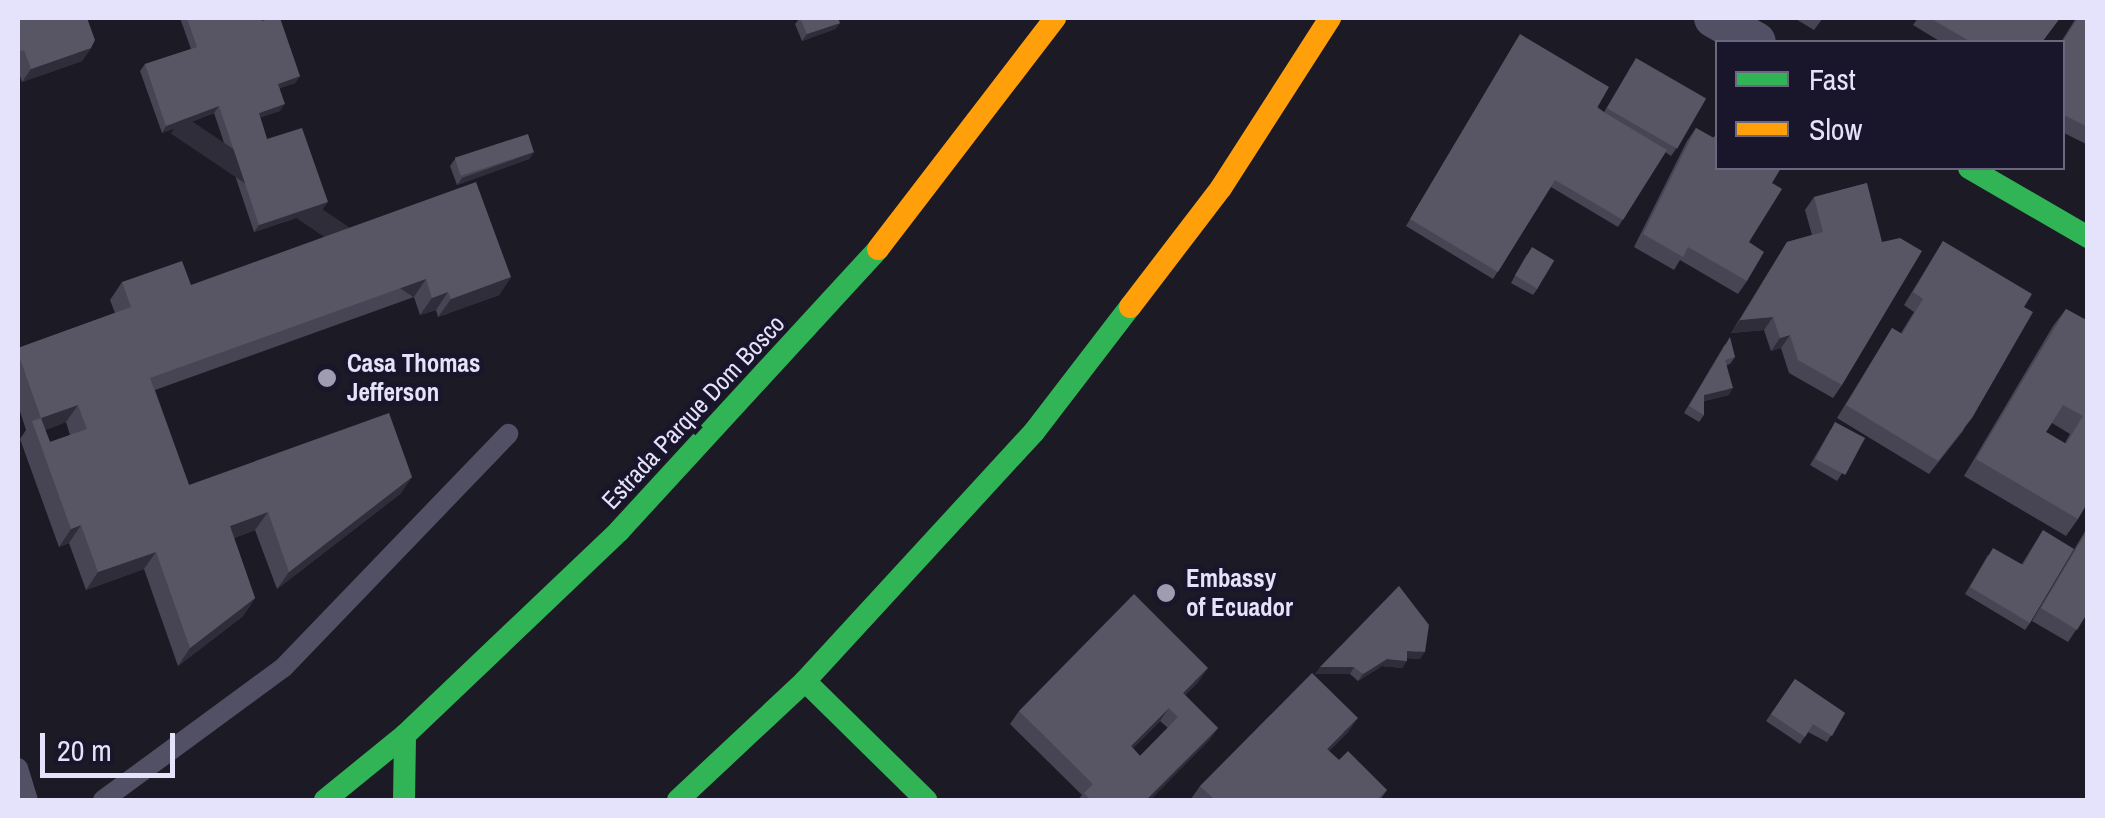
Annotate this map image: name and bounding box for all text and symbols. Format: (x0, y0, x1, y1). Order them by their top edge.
legend (1715, 40, 2065, 170)
text: Fast (1809, 59, 1856, 99)
text: Slow (1809, 109, 1862, 149)
street label: Estrada Parque Dom Bosco (595, 309, 791, 515)
place label: Casa Thomas Jefferson (347, 349, 480, 408)
marker: Casa Thomas Jefferson (316, 367, 338, 389)
place label: Embassy of Ecuador (1186, 564, 1293, 623)
marker: Embassy of Ecuador (1155, 582, 1177, 604)
scale bar (45, 713, 180, 775)
text: 20 m (57, 730, 112, 770)

